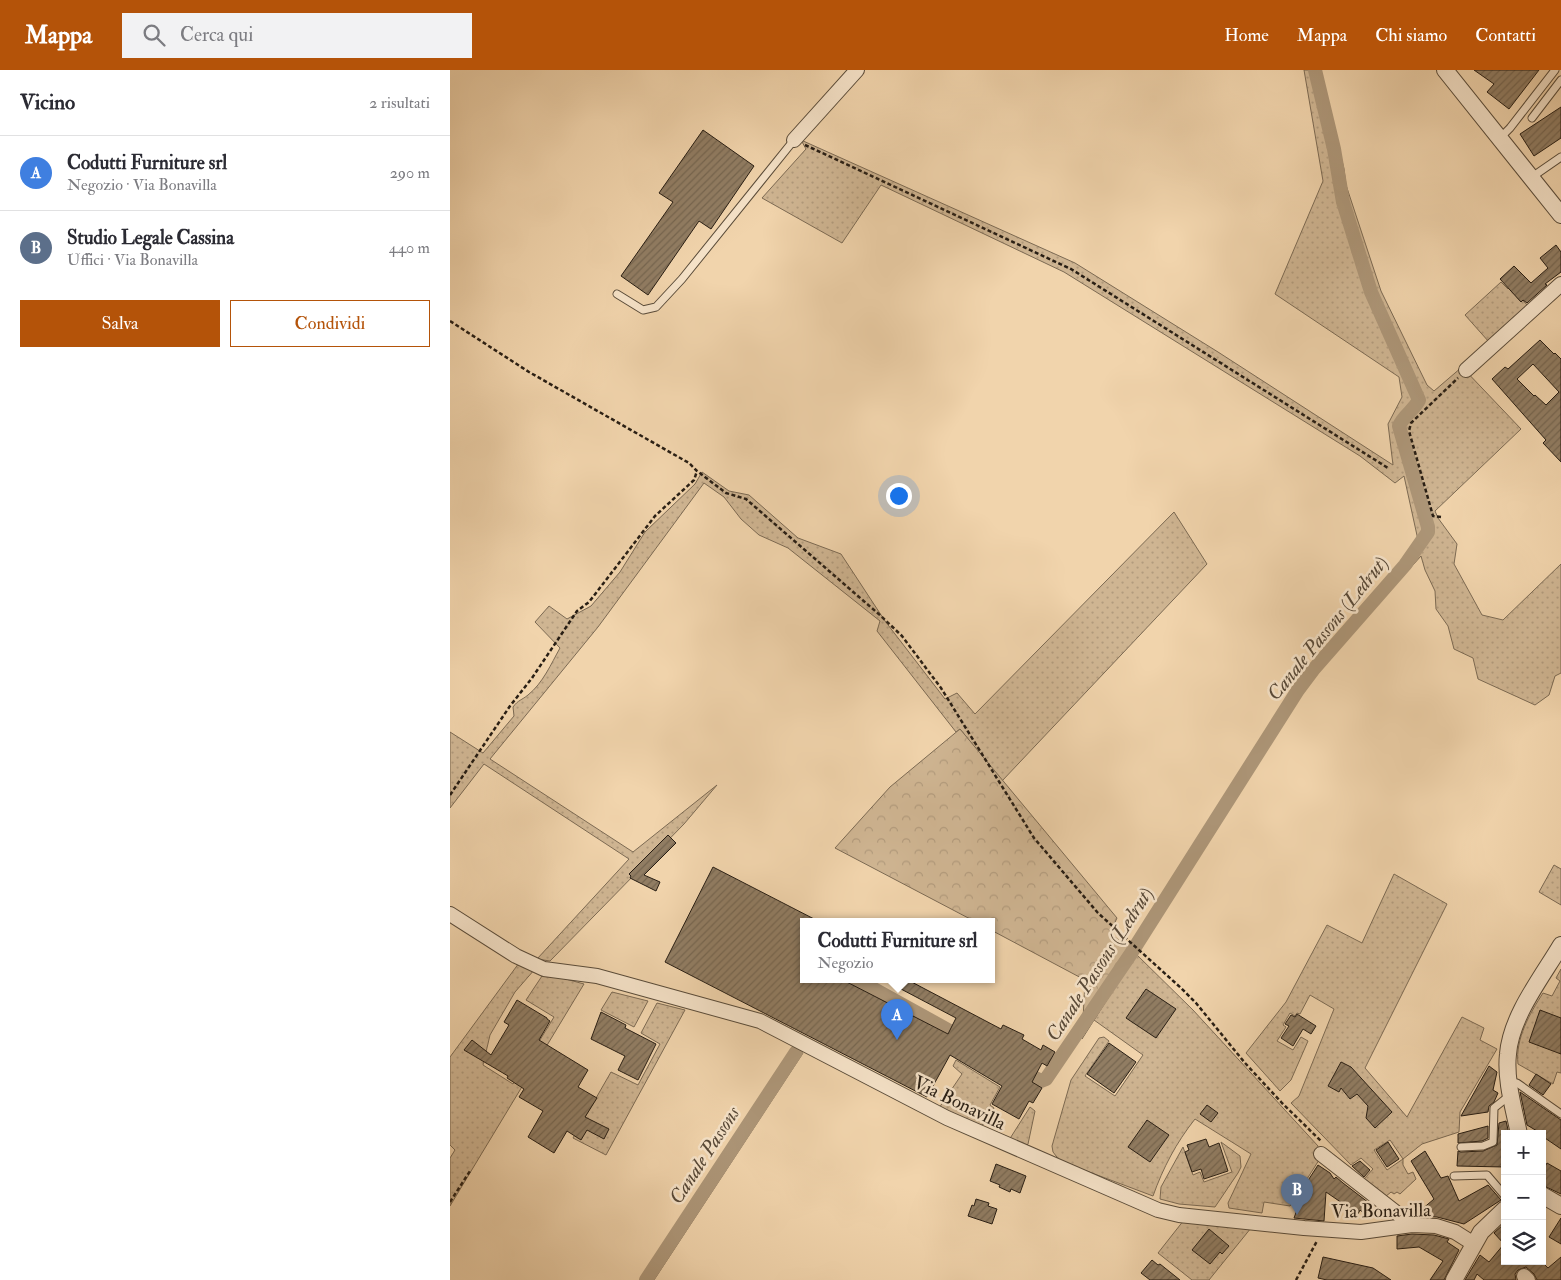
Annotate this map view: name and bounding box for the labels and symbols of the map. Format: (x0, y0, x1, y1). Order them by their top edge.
your location (886, 483, 912, 509)
water label: Canale Passons (Ledrut) (1262, 551, 1393, 705)
water label: Canale Passons (Ledrut) (1040, 883, 1158, 1046)
pin: A (881, 999, 913, 1040)
street label: Via Bonavilla (909, 1070, 1010, 1136)
water label: Canale Passons (664, 1101, 745, 1209)
pin: B (1281, 1174, 1313, 1215)
street label: Via Bonavilla (1331, 1198, 1431, 1224)

